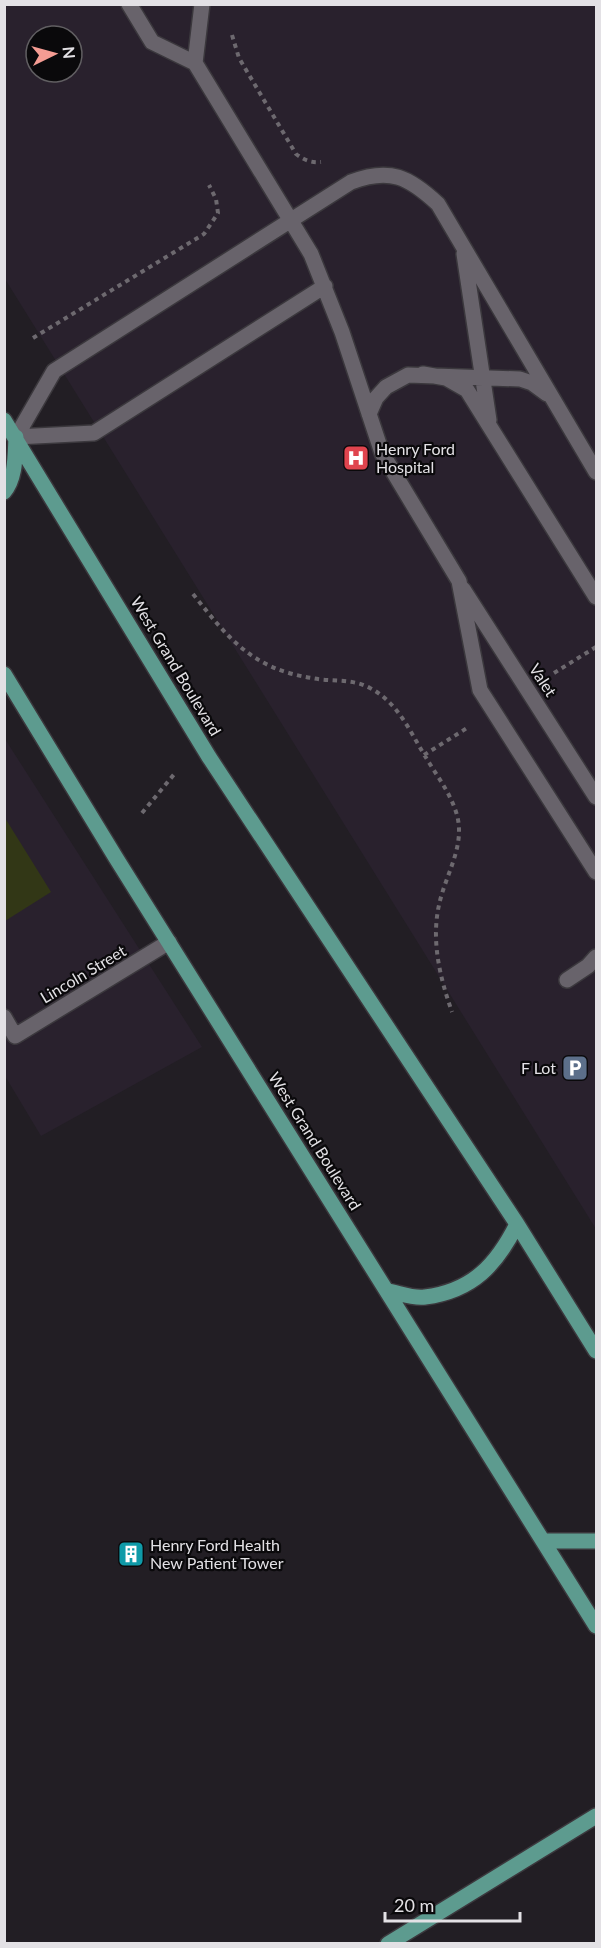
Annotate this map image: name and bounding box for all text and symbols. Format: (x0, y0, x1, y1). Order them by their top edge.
north arrow (24, 24, 84, 84)
text: N (59, 46, 79, 60)
place label: Henry Ford Hospital (376, 439, 455, 476)
hospital icon: Henry Ford Hospital (341, 443, 371, 473)
street label: West Grand Boulevard (127, 593, 225, 739)
street label: Valet (526, 660, 561, 700)
street label: Lincoln Street (36, 940, 129, 1007)
parking icon: F Lot (560, 1053, 590, 1083)
place label: F Lot (521, 1058, 556, 1077)
street label: West Grand Boulevard (265, 1068, 366, 1213)
place label: Henry Ford Health New Patient Tower (150, 1535, 284, 1572)
building icon: Henry Ford Health New Patient Tower (116, 1539, 146, 1569)
scale bar (385, 1885, 520, 1923)
text: 20 m (394, 1894, 434, 1916)

